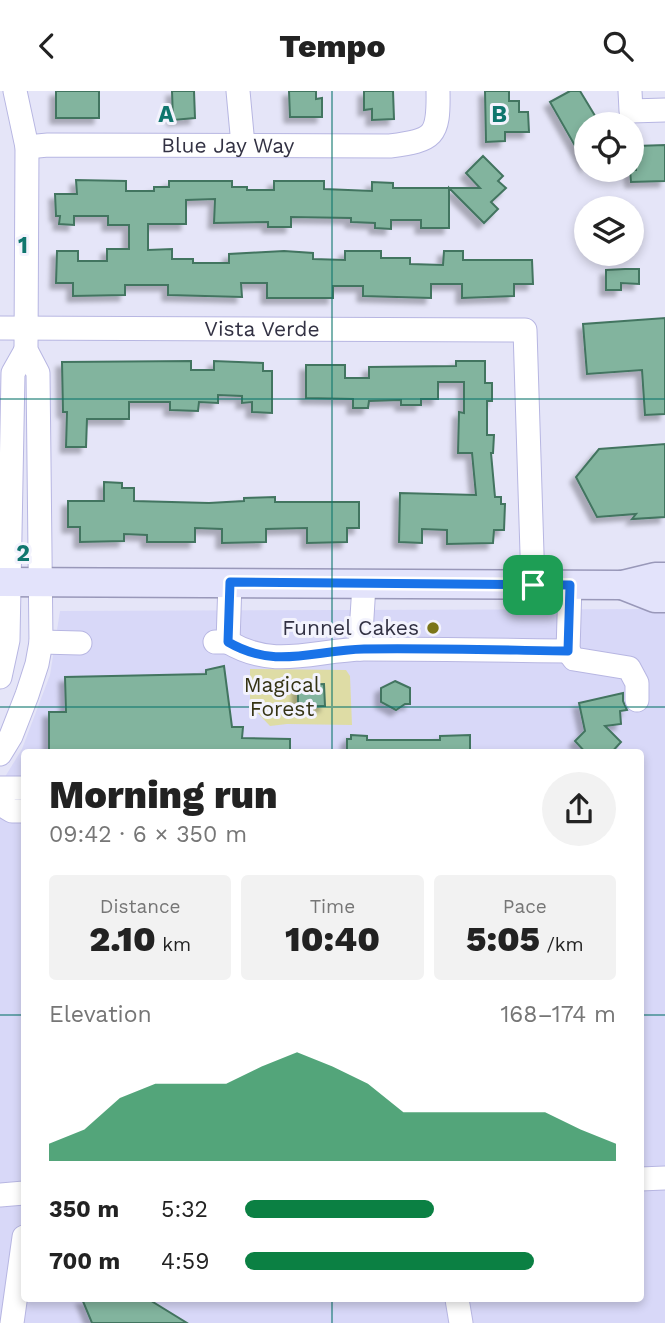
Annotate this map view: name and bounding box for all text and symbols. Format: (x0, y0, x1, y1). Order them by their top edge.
icon: back (28, 27, 66, 65)
text: Tempo (279, 27, 386, 65)
icon: search (599, 27, 637, 65)
text: A (158, 101, 174, 128)
text: B (491, 101, 507, 128)
map controls (574, 112, 644, 266)
button: locate (574, 112, 644, 182)
street label: Blue Jay Way (161, 132, 295, 158)
button: layers (574, 196, 644, 266)
text: 1 (18, 232, 28, 259)
street label: Vista Verde (204, 316, 320, 341)
text: 2 (16, 540, 30, 567)
pin (503, 555, 563, 615)
icon: arrive (514, 566, 552, 604)
place label: Funnel Cakes (282, 615, 419, 640)
marker: Funnel Cakes (425, 620, 441, 636)
park label: Magical Forest (244, 672, 321, 721)
button: share (542, 772, 616, 846)
text: Morning run (49, 773, 278, 817)
text: 09:42 · 6 × 350 m (49, 821, 247, 848)
text: Distance (100, 895, 181, 918)
text: Time (310, 895, 355, 918)
text: Pace (503, 895, 547, 918)
text: 2.10 (89, 918, 156, 960)
text: 10:40 (285, 918, 380, 960)
text: 5:05 (466, 918, 540, 960)
text: km (156, 933, 191, 956)
text: /km (540, 933, 584, 956)
text: Elevation (49, 1001, 152, 1028)
text: 168–174 m (500, 1001, 616, 1028)
text: 350 m (49, 1196, 119, 1223)
text: 5:32 (161, 1196, 208, 1223)
text: 700 m (49, 1248, 120, 1275)
text: 4:59 (161, 1248, 209, 1275)

